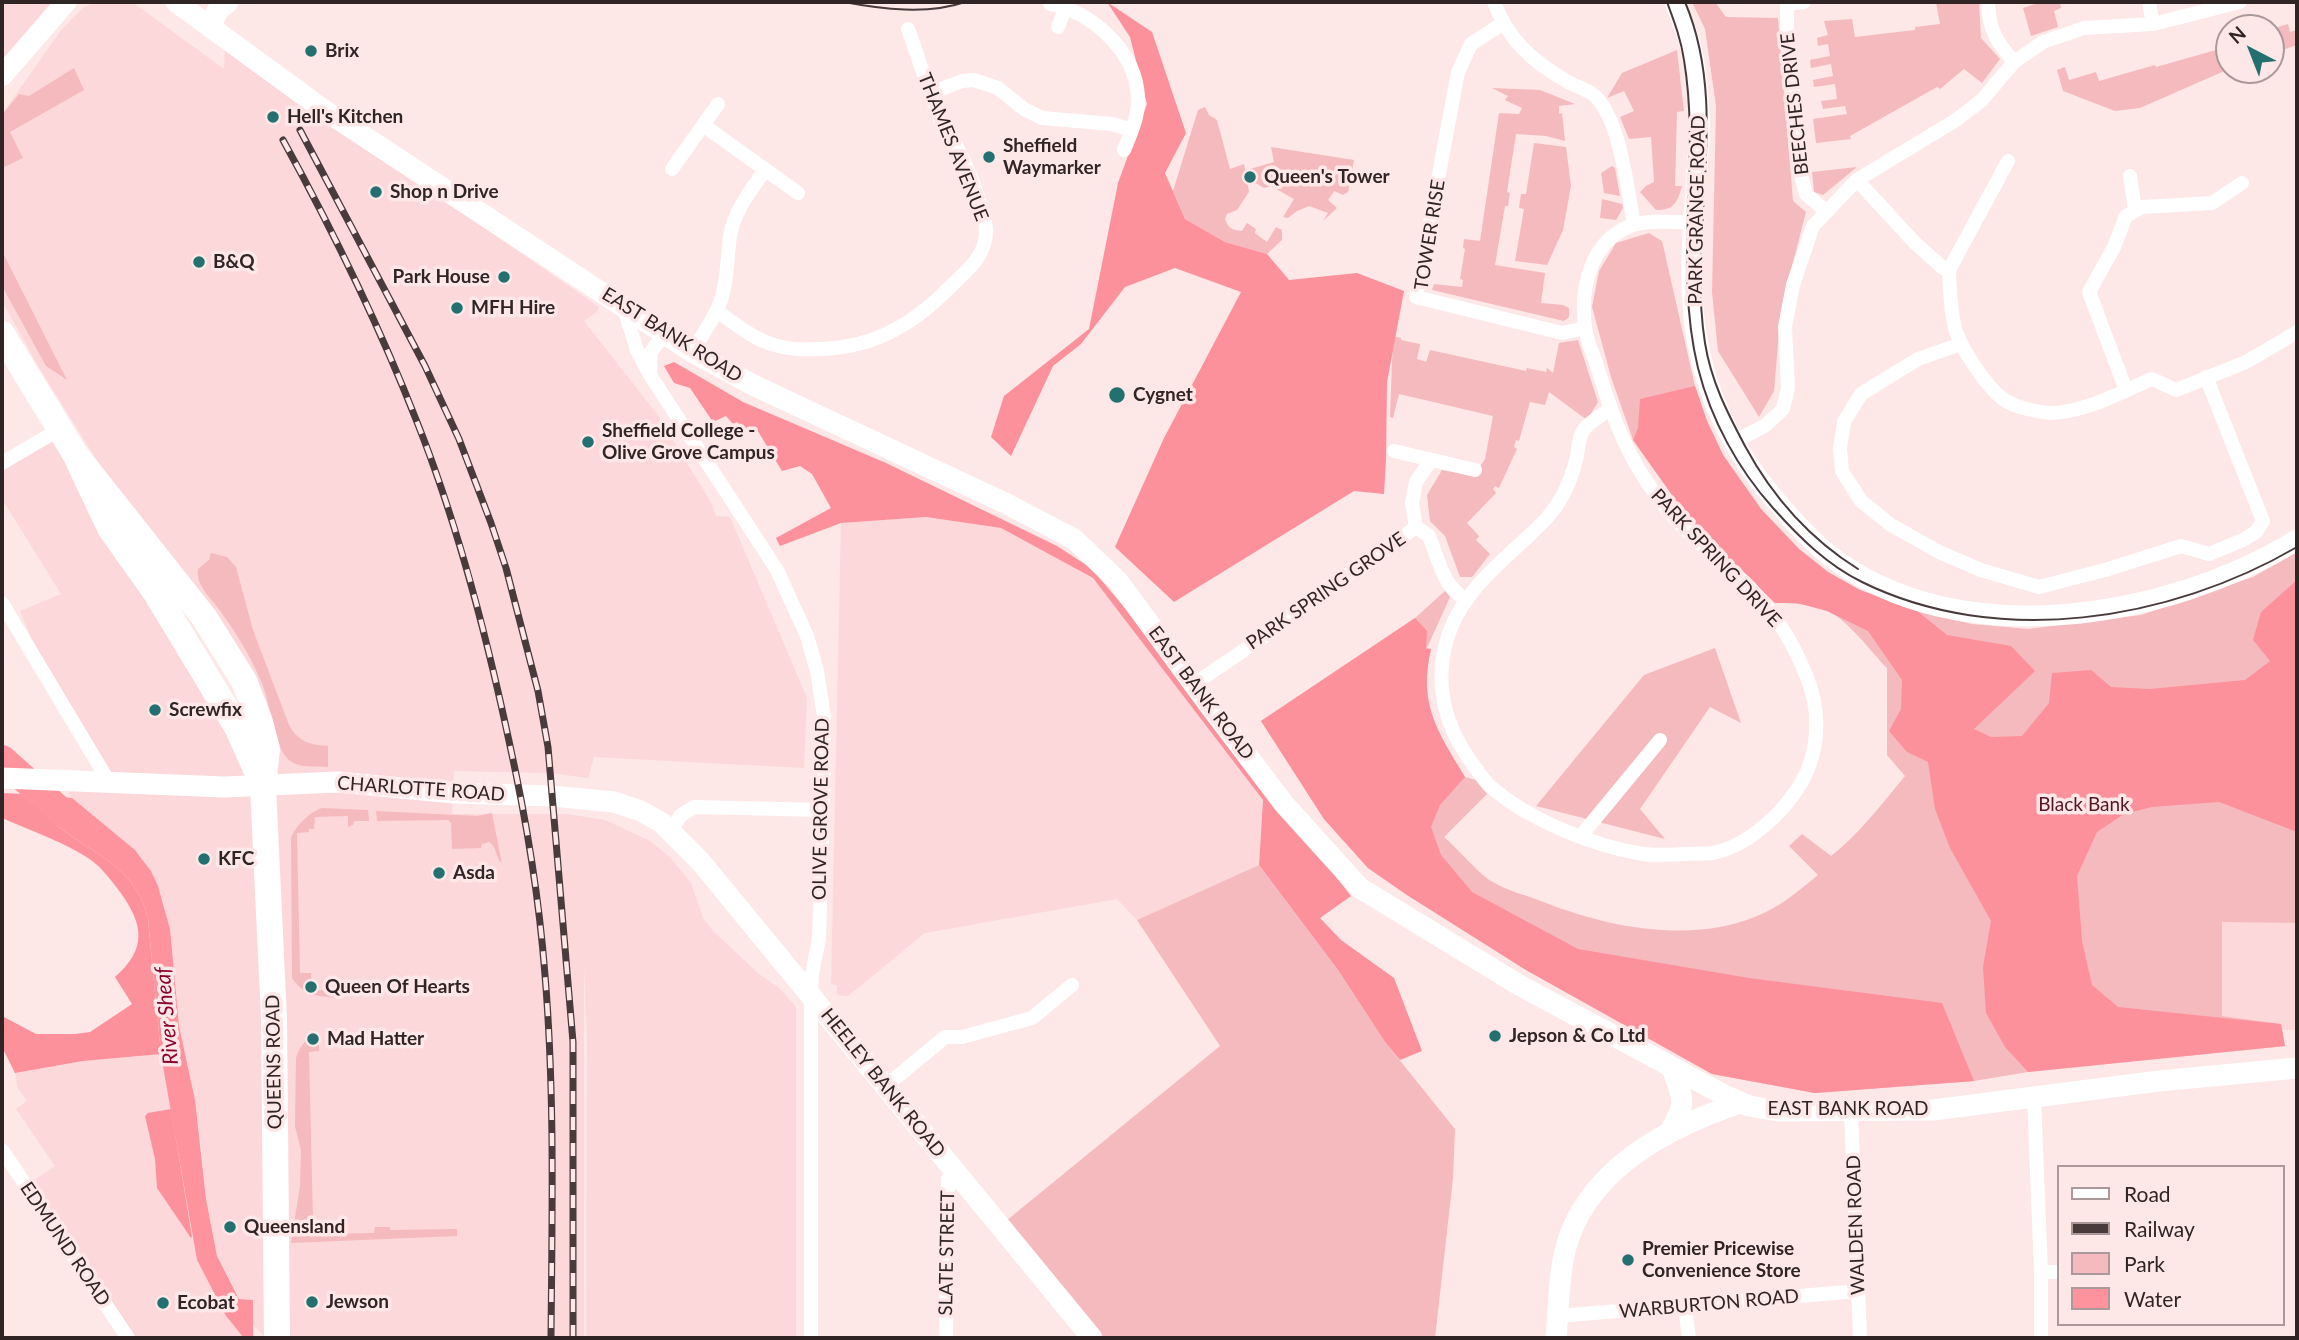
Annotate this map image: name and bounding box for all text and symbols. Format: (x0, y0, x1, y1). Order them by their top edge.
north arrow (2215, 14, 2285, 84)
text: N (2224, 21, 2250, 48)
street label: BEECHES DRIVE (1776, 32, 1814, 176)
place label: Brix (325, 40, 359, 62)
marker: Brix (303, 43, 319, 59)
street label: THAMES AVENUE (913, 70, 993, 224)
place label: Hell's Kitchen (287, 106, 403, 128)
marker: Hell's Kitchen (265, 109, 281, 125)
street label: PARK GRANGE ROAD (1684, 115, 1710, 305)
place label: Sheffield Waymarker (1003, 135, 1101, 179)
marker: Sheffield Waymarker (981, 149, 997, 165)
place label: Queen's Tower (1264, 166, 1390, 188)
marker: Queen's Tower (1242, 169, 1258, 185)
street label: TOWER RISE (1410, 178, 1450, 292)
place label: Shop n Drive (390, 181, 499, 203)
marker: Shop n Drive (368, 184, 384, 200)
place label: B&Q (213, 251, 255, 273)
marker: B&Q (191, 254, 207, 270)
place label: Park House (393, 266, 490, 288)
marker: Park House (496, 269, 512, 285)
street label: EAST BANK ROAD (598, 283, 746, 387)
place label: MFH Hire (471, 297, 555, 319)
marker: MFH Hire (449, 300, 465, 316)
place label: Cygnet (1133, 384, 1193, 406)
marker: Cygnet (1107, 385, 1127, 405)
place label: Sheffield College - Olive Grove Campus (602, 420, 775, 464)
marker: Sheffield College - Olive Grove Campus (580, 434, 596, 450)
street label: PARK SPRING DRIVE (1646, 484, 1786, 632)
street label: PARK SPRING GROVE (1242, 527, 1410, 655)
street label: EAST BANK ROAD (1143, 622, 1259, 764)
place label: Screwfix (169, 699, 242, 721)
marker: Screwfix (147, 702, 163, 718)
street label: OLIVE GROVE ROAD (808, 718, 834, 900)
street label: CHARLOTTE ROAD (336, 772, 506, 806)
park label: Black Bank (2038, 794, 2130, 816)
place label: KFC (218, 848, 254, 870)
marker: KFC (196, 851, 212, 867)
place label: Asda (453, 862, 495, 884)
marker: Asda (431, 865, 447, 881)
water label: River Sheaf (150, 966, 184, 1066)
place label: Queen Of Hearts (325, 976, 470, 998)
marker: Queen Of Hearts (303, 979, 319, 995)
street label: QUEENS ROAD (261, 994, 287, 1130)
street label: HEELEY BANK ROAD (816, 1004, 950, 1162)
place label: Jepson & Co Ltd (1509, 1025, 1646, 1047)
place label: Mad Hatter (327, 1028, 424, 1050)
marker: Jepson & Co Ltd (1487, 1028, 1503, 1044)
marker: Mad Hatter (305, 1031, 321, 1047)
street label: EAST BANK ROAD (1767, 1098, 1929, 1120)
street label: WALDEN ROAD (1842, 1155, 1870, 1295)
legend (2058, 1165, 2285, 1326)
street label: EDMUND ROAD (15, 1178, 115, 1310)
text: Road (2124, 1181, 2171, 1206)
street label: SLATE STREET (935, 1190, 959, 1316)
place label: Queensland (244, 1216, 345, 1238)
text: Railway (2124, 1216, 2195, 1241)
marker: Queensland (222, 1219, 238, 1235)
place label: Premier Pricewise Convenience Store (1642, 1238, 1801, 1282)
text: Park (2124, 1251, 2165, 1276)
marker: Premier Pricewise Convenience Store (1620, 1252, 1636, 1268)
street label: WARBURTON ROAD (1618, 1285, 1800, 1323)
text: Water (2124, 1286, 2181, 1311)
place label: Jewson (326, 1291, 389, 1313)
place label: Ecobat (177, 1292, 235, 1314)
marker: Jewson (304, 1294, 320, 1310)
marker: Ecobat (155, 1295, 171, 1311)

